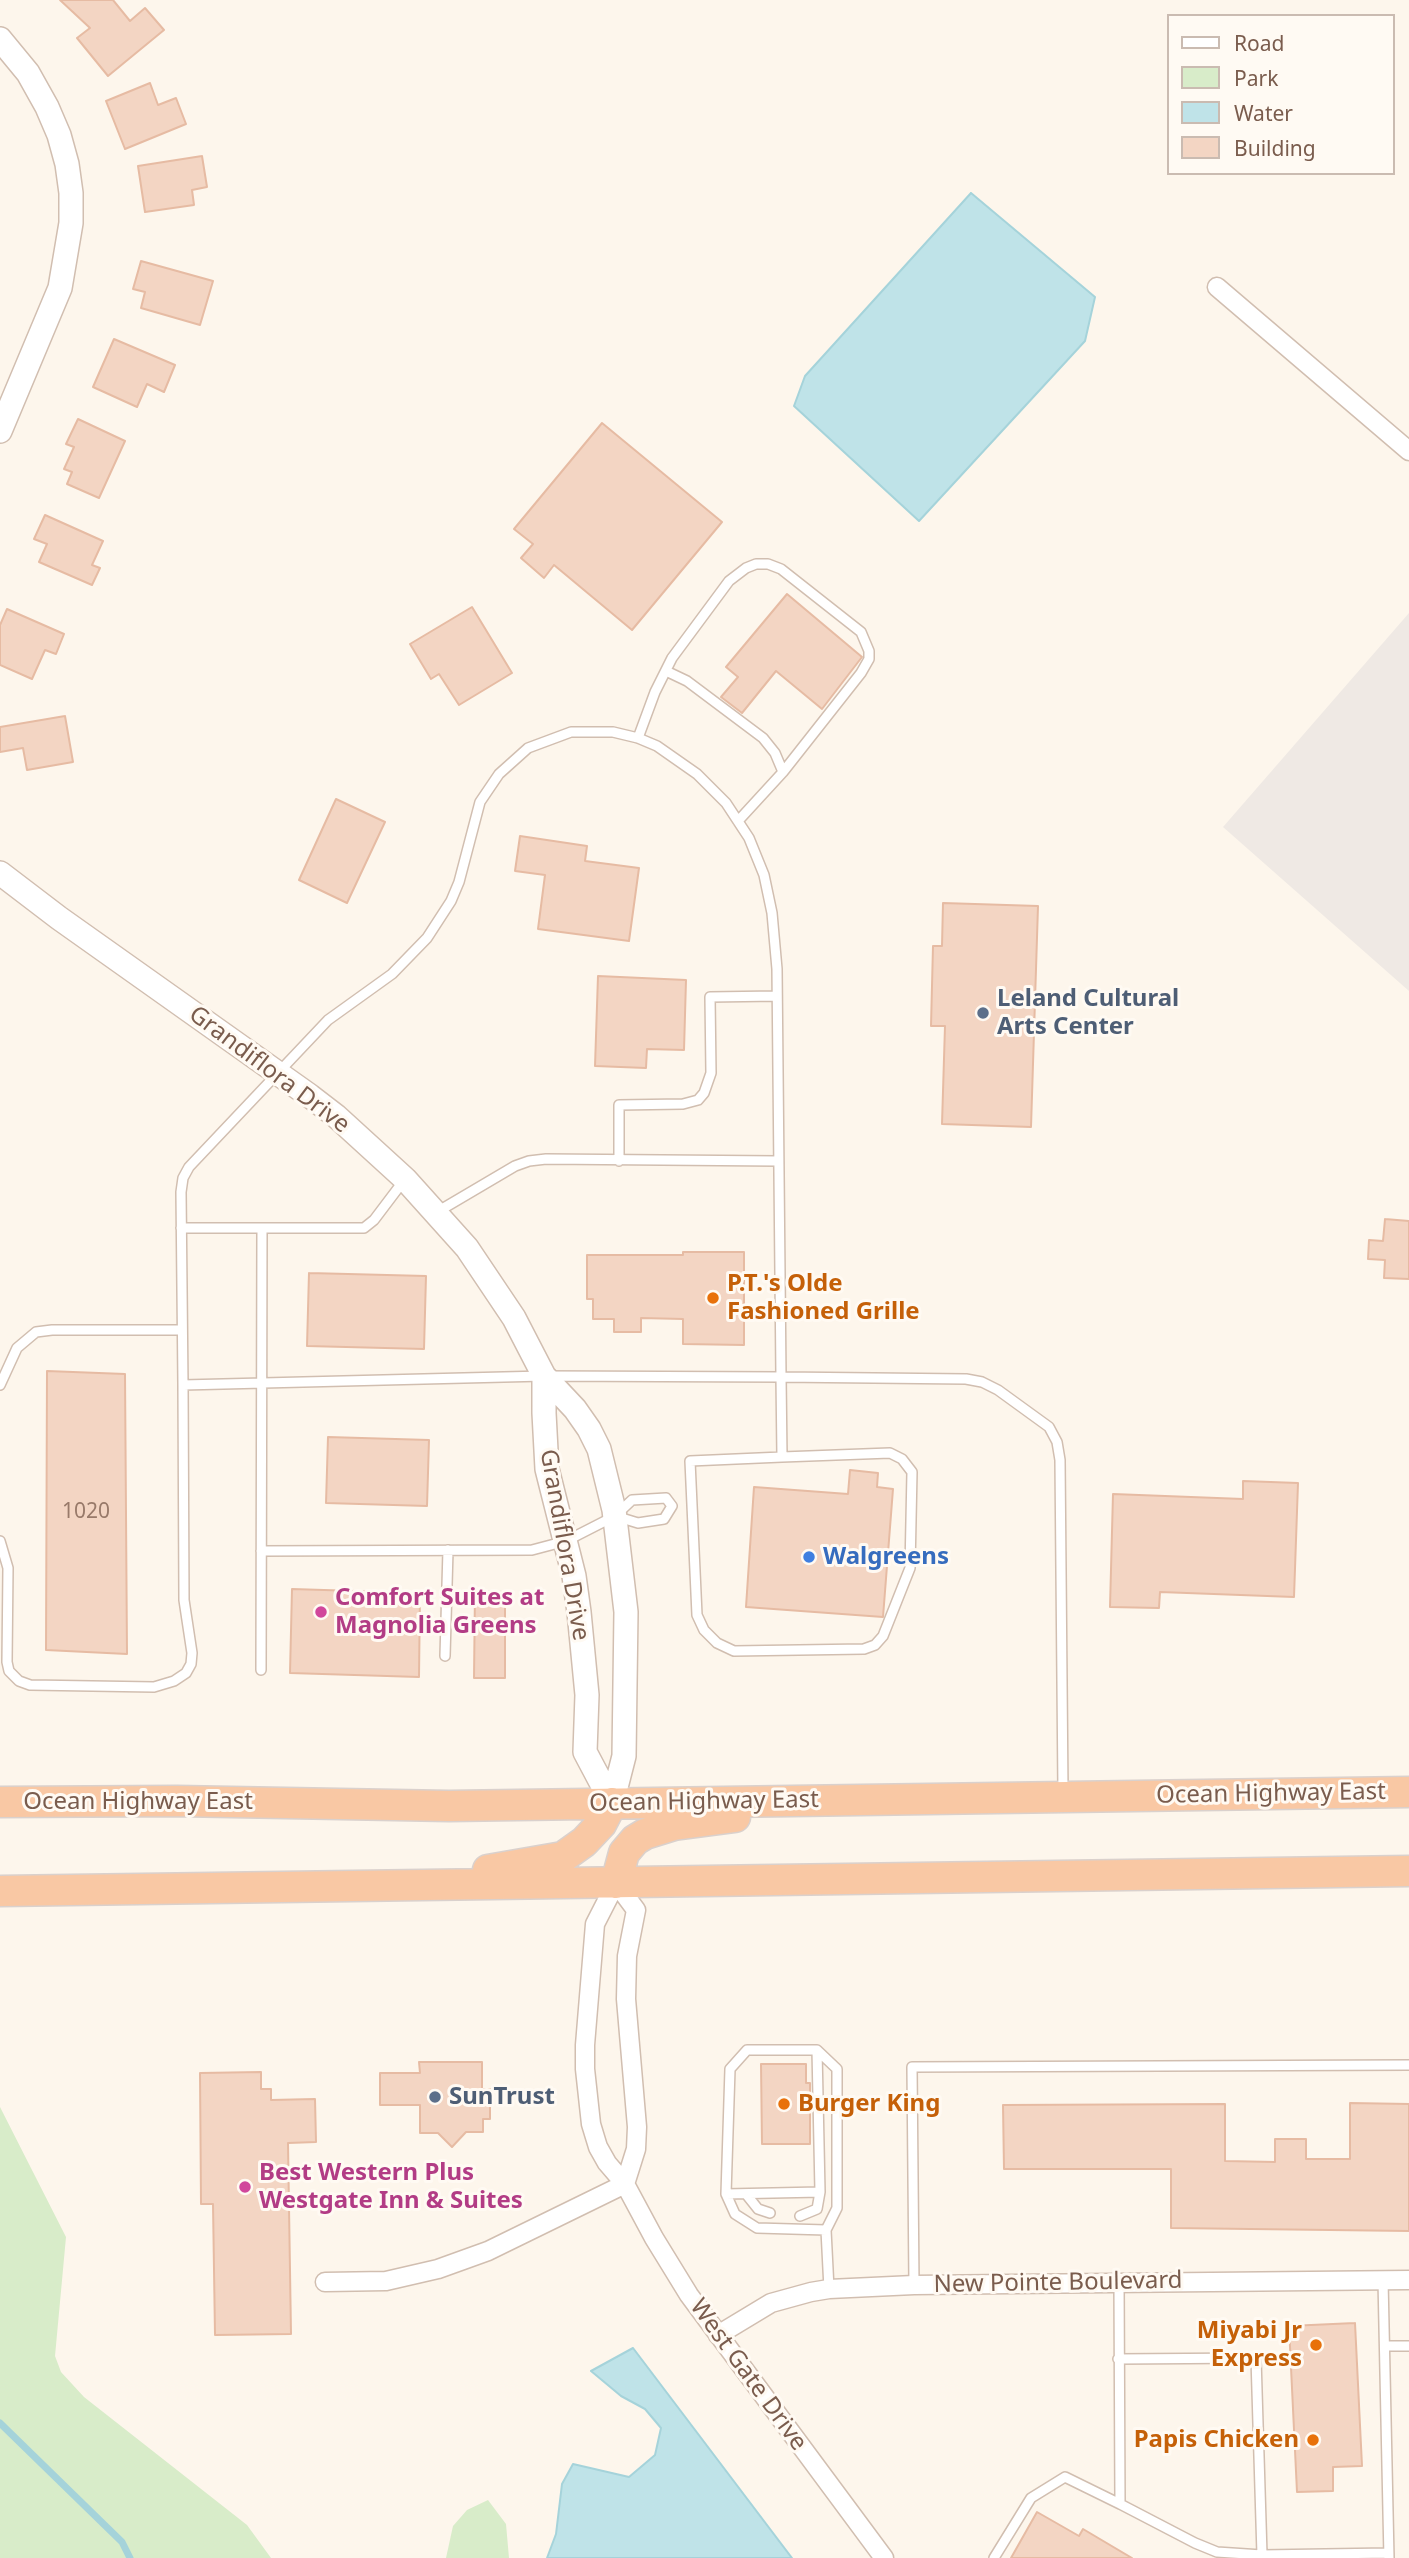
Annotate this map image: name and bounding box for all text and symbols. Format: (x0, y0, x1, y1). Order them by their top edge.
legend (1168, 14, 1395, 175)
text: Road (1234, 29, 1284, 57)
text: Park (1234, 64, 1278, 92)
text: Water (1234, 99, 1293, 127)
text: Building (1234, 134, 1316, 162)
place label: Leland Cultural Arts Center (997, 985, 1179, 1041)
street label: Grandiflora Drive (183, 1000, 355, 1140)
marker: Leland Cultural Arts Center (975, 1005, 991, 1021)
place label: P.T.'s Olde Fashioned Grille (727, 1270, 920, 1326)
marker: P.T.'s Olde Fashioned Grille (705, 1290, 721, 1306)
street label: Grandiflora Drive (533, 1447, 595, 1643)
house number: 1020 (62, 1499, 110, 1525)
place label: Walgreens (823, 1543, 949, 1571)
marker: Walgreens (801, 1549, 817, 1565)
place label: Comfort Suites at Magnolia Greens (335, 1584, 544, 1640)
marker: Comfort Suites at Magnolia Greens (313, 1604, 329, 1620)
street label: Ocean Highway East (1156, 1778, 1386, 1810)
street label: Ocean Highway East (589, 1786, 819, 1818)
street label: Ocean Highway East (23, 1788, 253, 1816)
place label: SunTrust (449, 2083, 555, 2111)
marker: SunTrust (427, 2089, 443, 2105)
place label: Burger King (798, 2090, 940, 2118)
marker: Burger King (776, 2096, 792, 2112)
place label: Best Western Plus Westgate Inn & Suites (259, 2159, 523, 2215)
marker: Best Western Plus Westgate Inn & Suites (237, 2179, 253, 2195)
street label: New Pointe Boulevard (933, 2266, 1183, 2300)
street label: West Gate Drive (683, 2294, 813, 2456)
place label: Miyabi Jr Express (1197, 2317, 1302, 2373)
marker: Miyabi Jr Express (1308, 2337, 1324, 2353)
place label: Papis Chicken (1134, 2426, 1299, 2454)
marker: Papis Chicken (1305, 2432, 1321, 2448)

